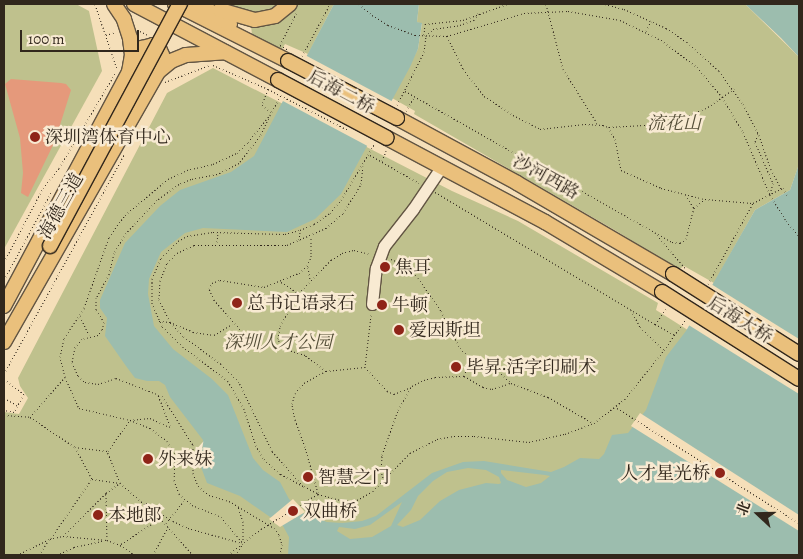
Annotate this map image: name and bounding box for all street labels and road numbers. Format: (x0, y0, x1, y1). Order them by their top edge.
street label: 后海二桥 (304, 66, 378, 118)
street label: 沙河西路 (509, 150, 583, 204)
street label: 海德三道 (34, 169, 88, 243)
street label: 后海大桥 (704, 292, 776, 348)

